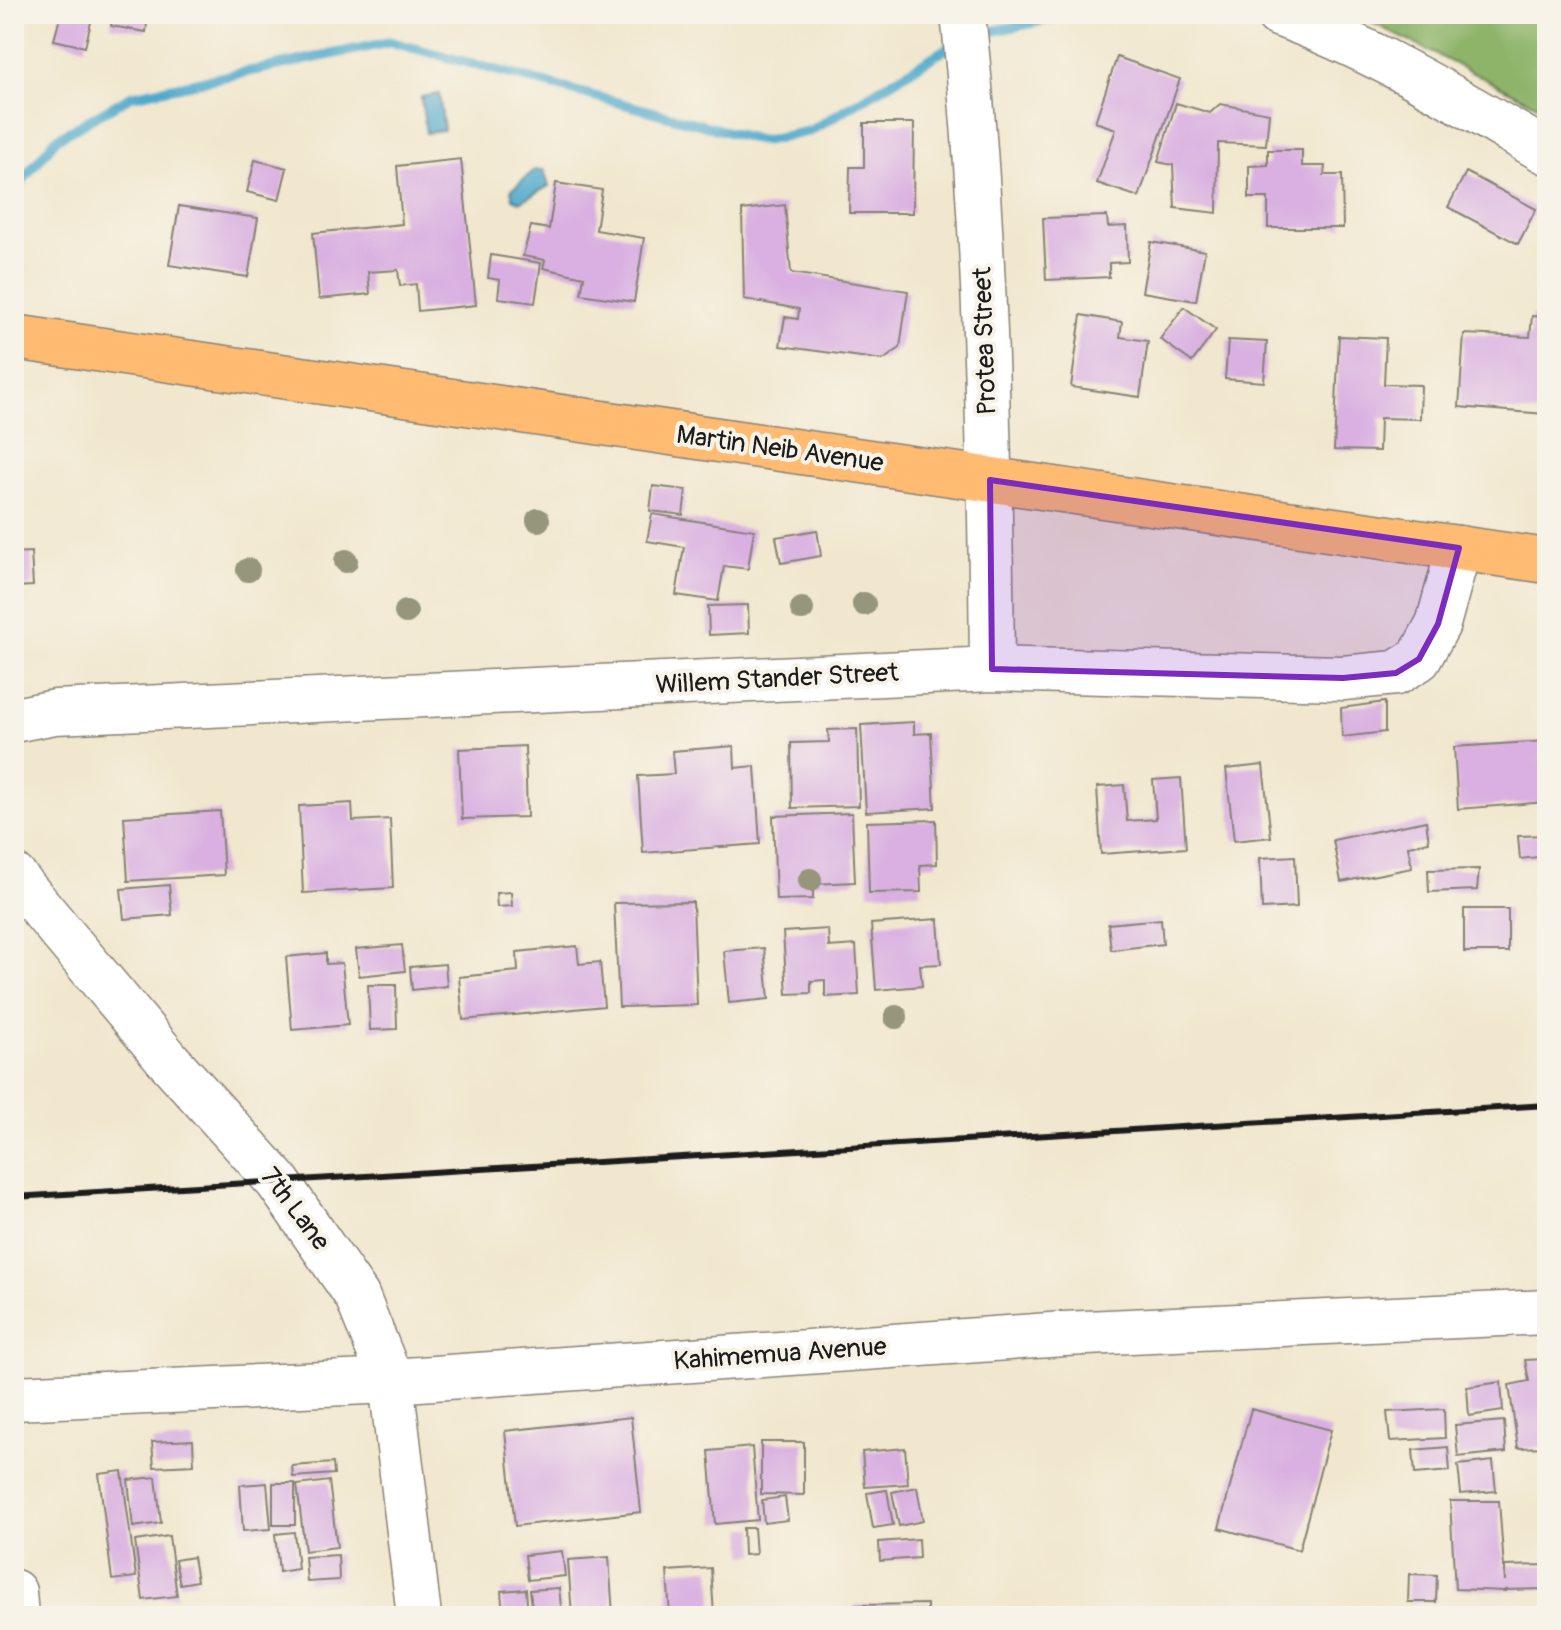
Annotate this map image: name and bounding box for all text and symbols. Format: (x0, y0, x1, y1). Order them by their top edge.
street label: Protea Street (966, 266, 1004, 416)
street label: Martin Neib Avenue (674, 419, 886, 479)
street label: Willem Stander Street (655, 657, 900, 701)
street label: 7th Lane (253, 1161, 337, 1257)
street label: Kahimemua Avenue (672, 1331, 888, 1377)

